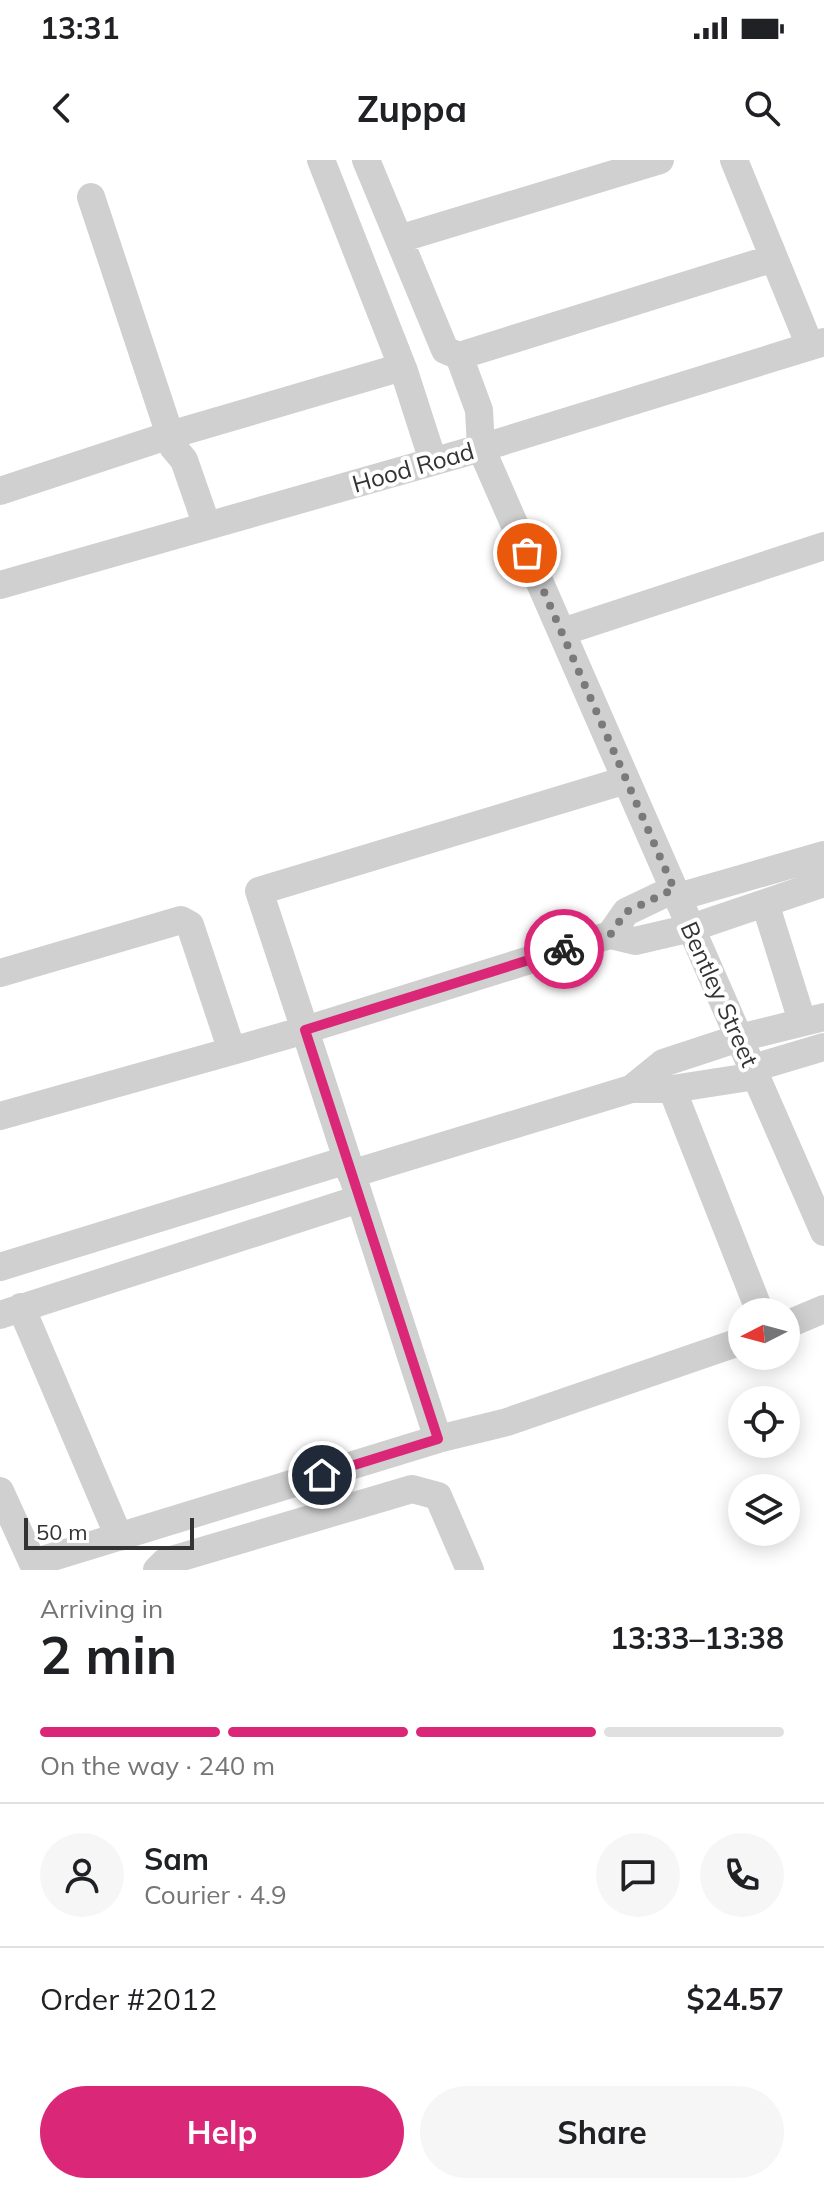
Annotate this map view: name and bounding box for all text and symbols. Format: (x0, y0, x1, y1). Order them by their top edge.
text: 13:31 (40, 9, 119, 47)
icon: back (40, 86, 84, 130)
text: Zuppa (357, 86, 467, 131)
icon: search (740, 86, 784, 130)
street label: Hood Road (349, 435, 477, 499)
pin (493, 519, 561, 587)
icon: bag (505, 531, 549, 575)
courier (524, 909, 604, 989)
street label: Bentley Street (675, 917, 765, 1071)
icon: bike (542, 927, 586, 971)
north arrow (728, 1298, 800, 1370)
map controls (728, 1298, 800, 1546)
button: locate (728, 1386, 800, 1458)
pin (288, 1441, 356, 1509)
icon: home (300, 1453, 344, 1497)
button: layers (728, 1474, 800, 1546)
scale bar (24, 1514, 194, 1550)
text: 50 m (36, 1518, 87, 1546)
text: Arriving in (40, 1592, 163, 1625)
text: 13:33–13:38 (610, 1619, 784, 1657)
text: 2 min (40, 1622, 177, 1687)
text: On the way · 240 m (40, 1749, 275, 1782)
button: person (40, 1833, 124, 1917)
button: chat (596, 1833, 680, 1917)
button: phone (700, 1833, 784, 1917)
text: Sam (144, 1840, 209, 1878)
text: Courier · 4.9 (144, 1878, 287, 1911)
text: Order #2012 (40, 1980, 217, 2018)
text: $24.57 (687, 1980, 784, 2018)
button: Help (40, 2086, 404, 2178)
button: Share (420, 2086, 784, 2178)

